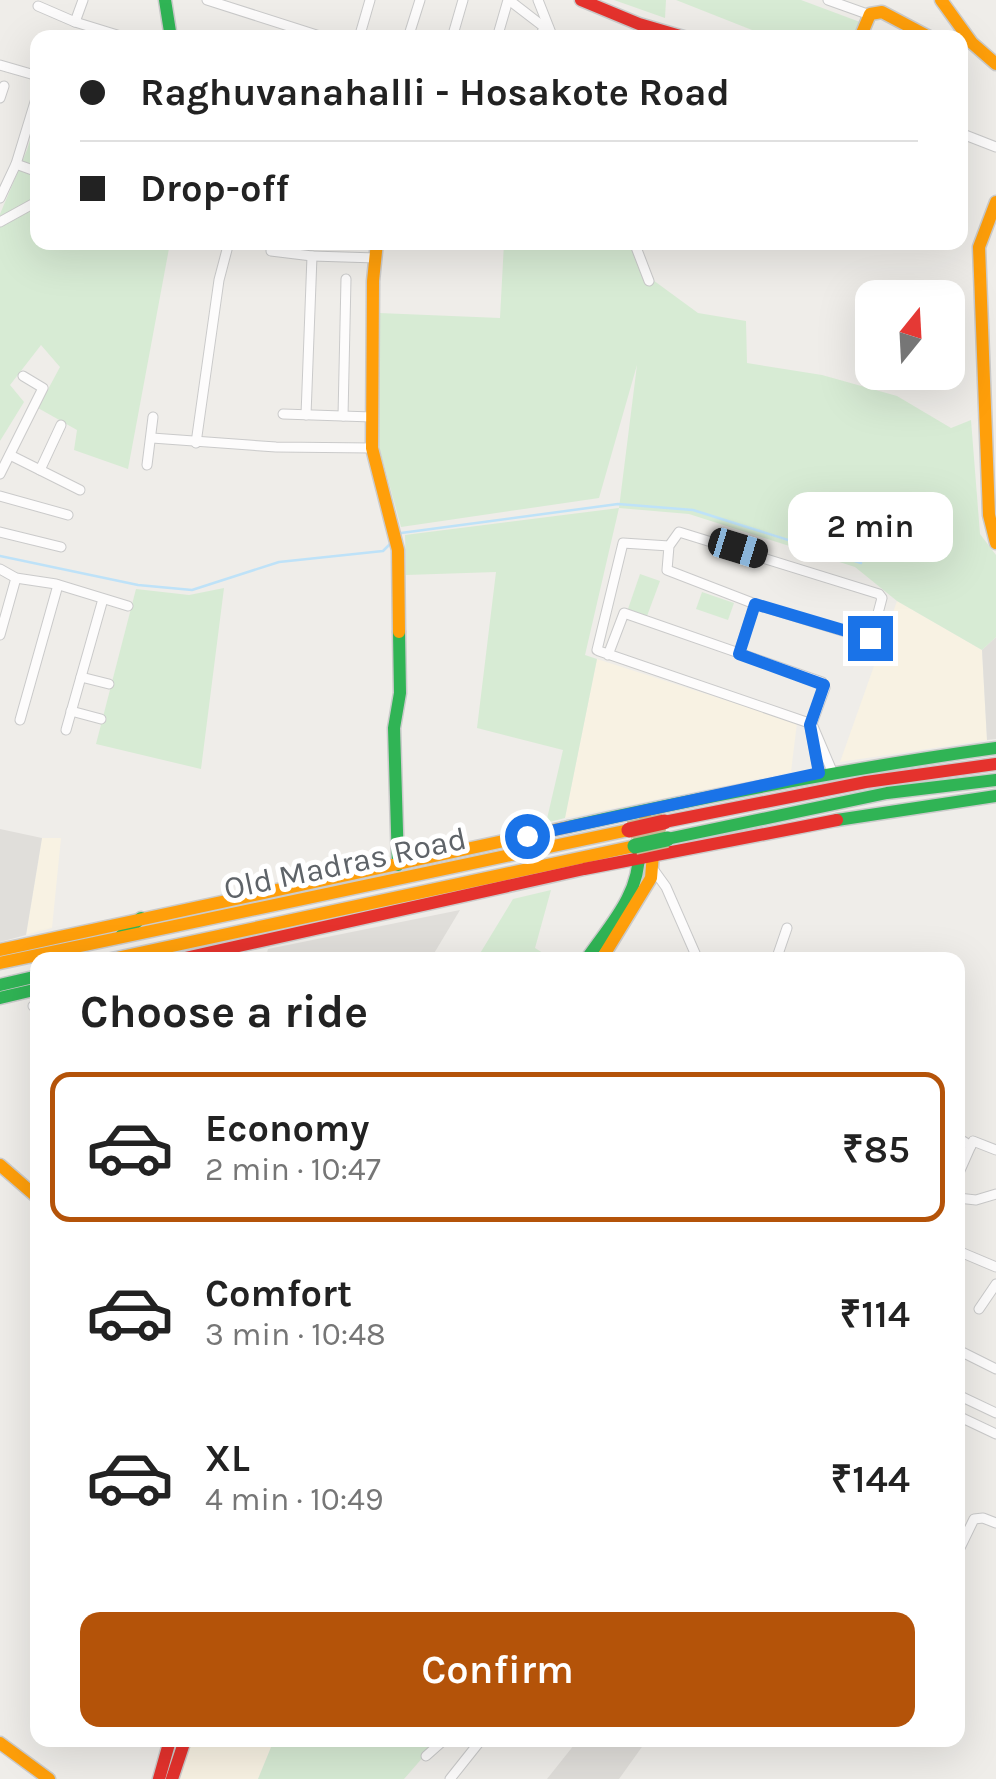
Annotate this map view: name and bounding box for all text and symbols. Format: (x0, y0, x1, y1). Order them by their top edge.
text: Raghuvanahalli - Hosakote Road (140, 70, 730, 115)
text: Drop-off (140, 166, 289, 211)
north arrow (855, 280, 965, 390)
map controls (855, 280, 965, 390)
callout: 2 min (788, 493, 952, 563)
text: 2 min (827, 508, 914, 545)
car (705, 525, 771, 571)
route end (848, 616, 893, 661)
route start (505, 814, 550, 859)
street label: Old Madras Road (220, 820, 470, 907)
text: Choose a ride (80, 986, 368, 1038)
icon: car (85, 1102, 175, 1192)
text: Economy (205, 1106, 369, 1151)
text: ₹85 (842, 1127, 910, 1172)
text: 2 min · 10:47 (205, 1151, 381, 1188)
icon: car (85, 1267, 175, 1357)
text: Comfort (205, 1271, 352, 1316)
text: ₹114 (839, 1292, 910, 1337)
text: 3 min · 10:48 (205, 1316, 386, 1353)
icon: car (85, 1432, 175, 1522)
text: XL (205, 1436, 250, 1481)
text: ₹144 (831, 1457, 910, 1502)
text: 4 min · 10:49 (205, 1481, 384, 1518)
button: Confirm (80, 1612, 915, 1727)

